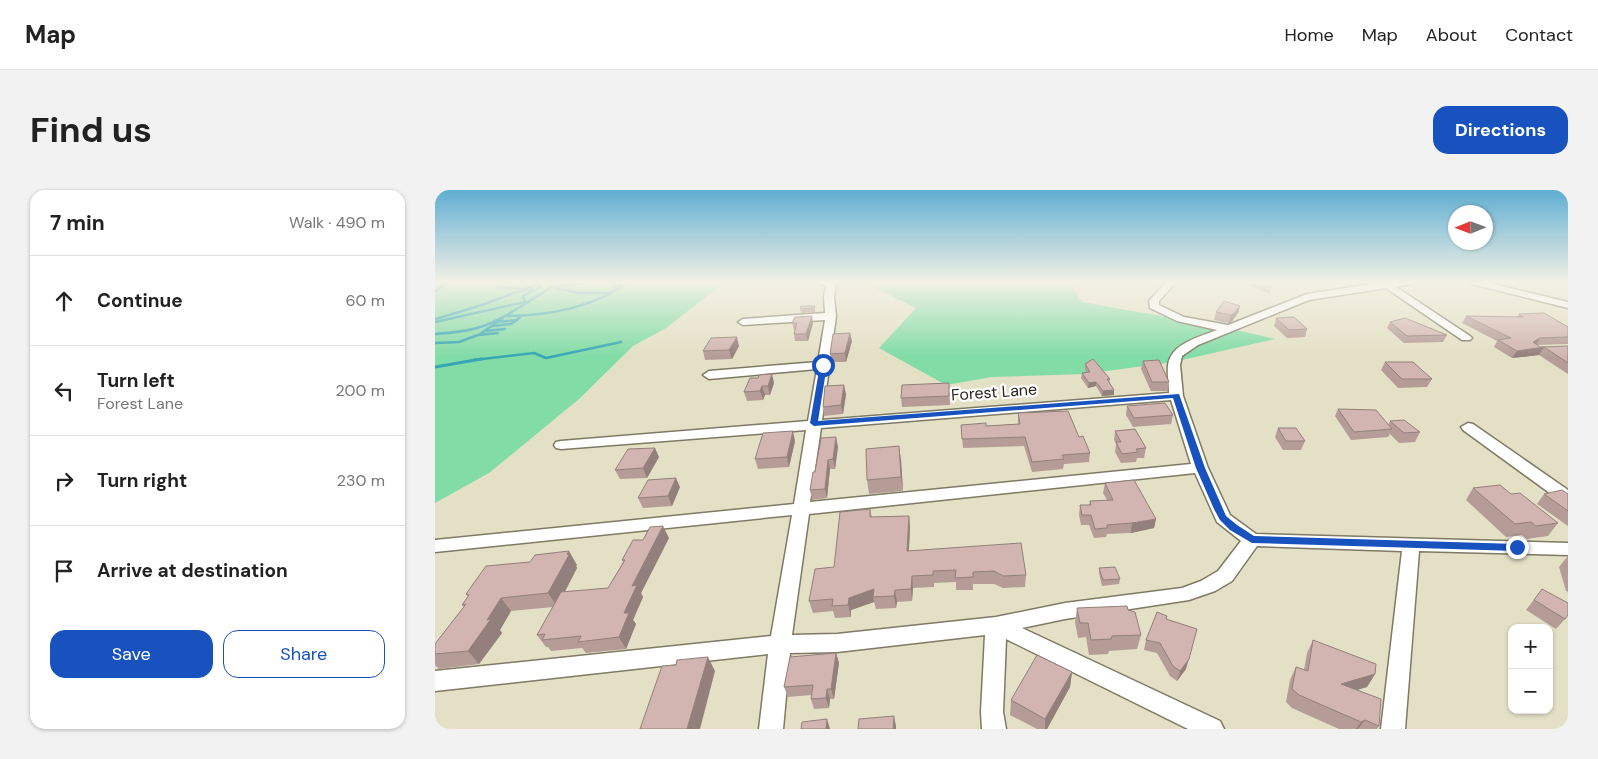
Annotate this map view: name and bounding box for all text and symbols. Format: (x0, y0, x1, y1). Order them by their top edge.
text: Map (25, 19, 76, 50)
text: Home (1284, 23, 1334, 47)
text: Map (1362, 23, 1398, 47)
text: About (1426, 23, 1477, 47)
text: Contact (1505, 23, 1573, 47)
button: Directions (1433, 106, 1568, 154)
text: Find us (30, 107, 152, 153)
north arrow (1448, 205, 1493, 250)
text: 7 min (50, 209, 105, 237)
text: Walk · 490 m (289, 212, 385, 233)
icon: ahead (50, 287, 78, 315)
text: Continue (97, 288, 183, 313)
text: 60 m (345, 290, 385, 311)
route start (812, 354, 835, 377)
text: Turn left (97, 368, 175, 393)
icon: left (50, 377, 78, 405)
street label: Forest Lane (950, 379, 1038, 405)
text: 200 m (336, 380, 385, 401)
text: Forest Lane (97, 393, 183, 414)
icon: right (50, 467, 78, 495)
text: Turn right (97, 468, 187, 493)
text: 230 m (337, 470, 385, 491)
route end (1506, 536, 1529, 559)
icon: arrive (50, 557, 78, 585)
text: Arrive at destination (97, 558, 288, 583)
map controls (1508, 624, 1553, 714)
button: + (1508, 624, 1553, 669)
button: Save (50, 630, 213, 678)
button: Share (223, 630, 385, 678)
button: − (1508, 669, 1553, 714)

